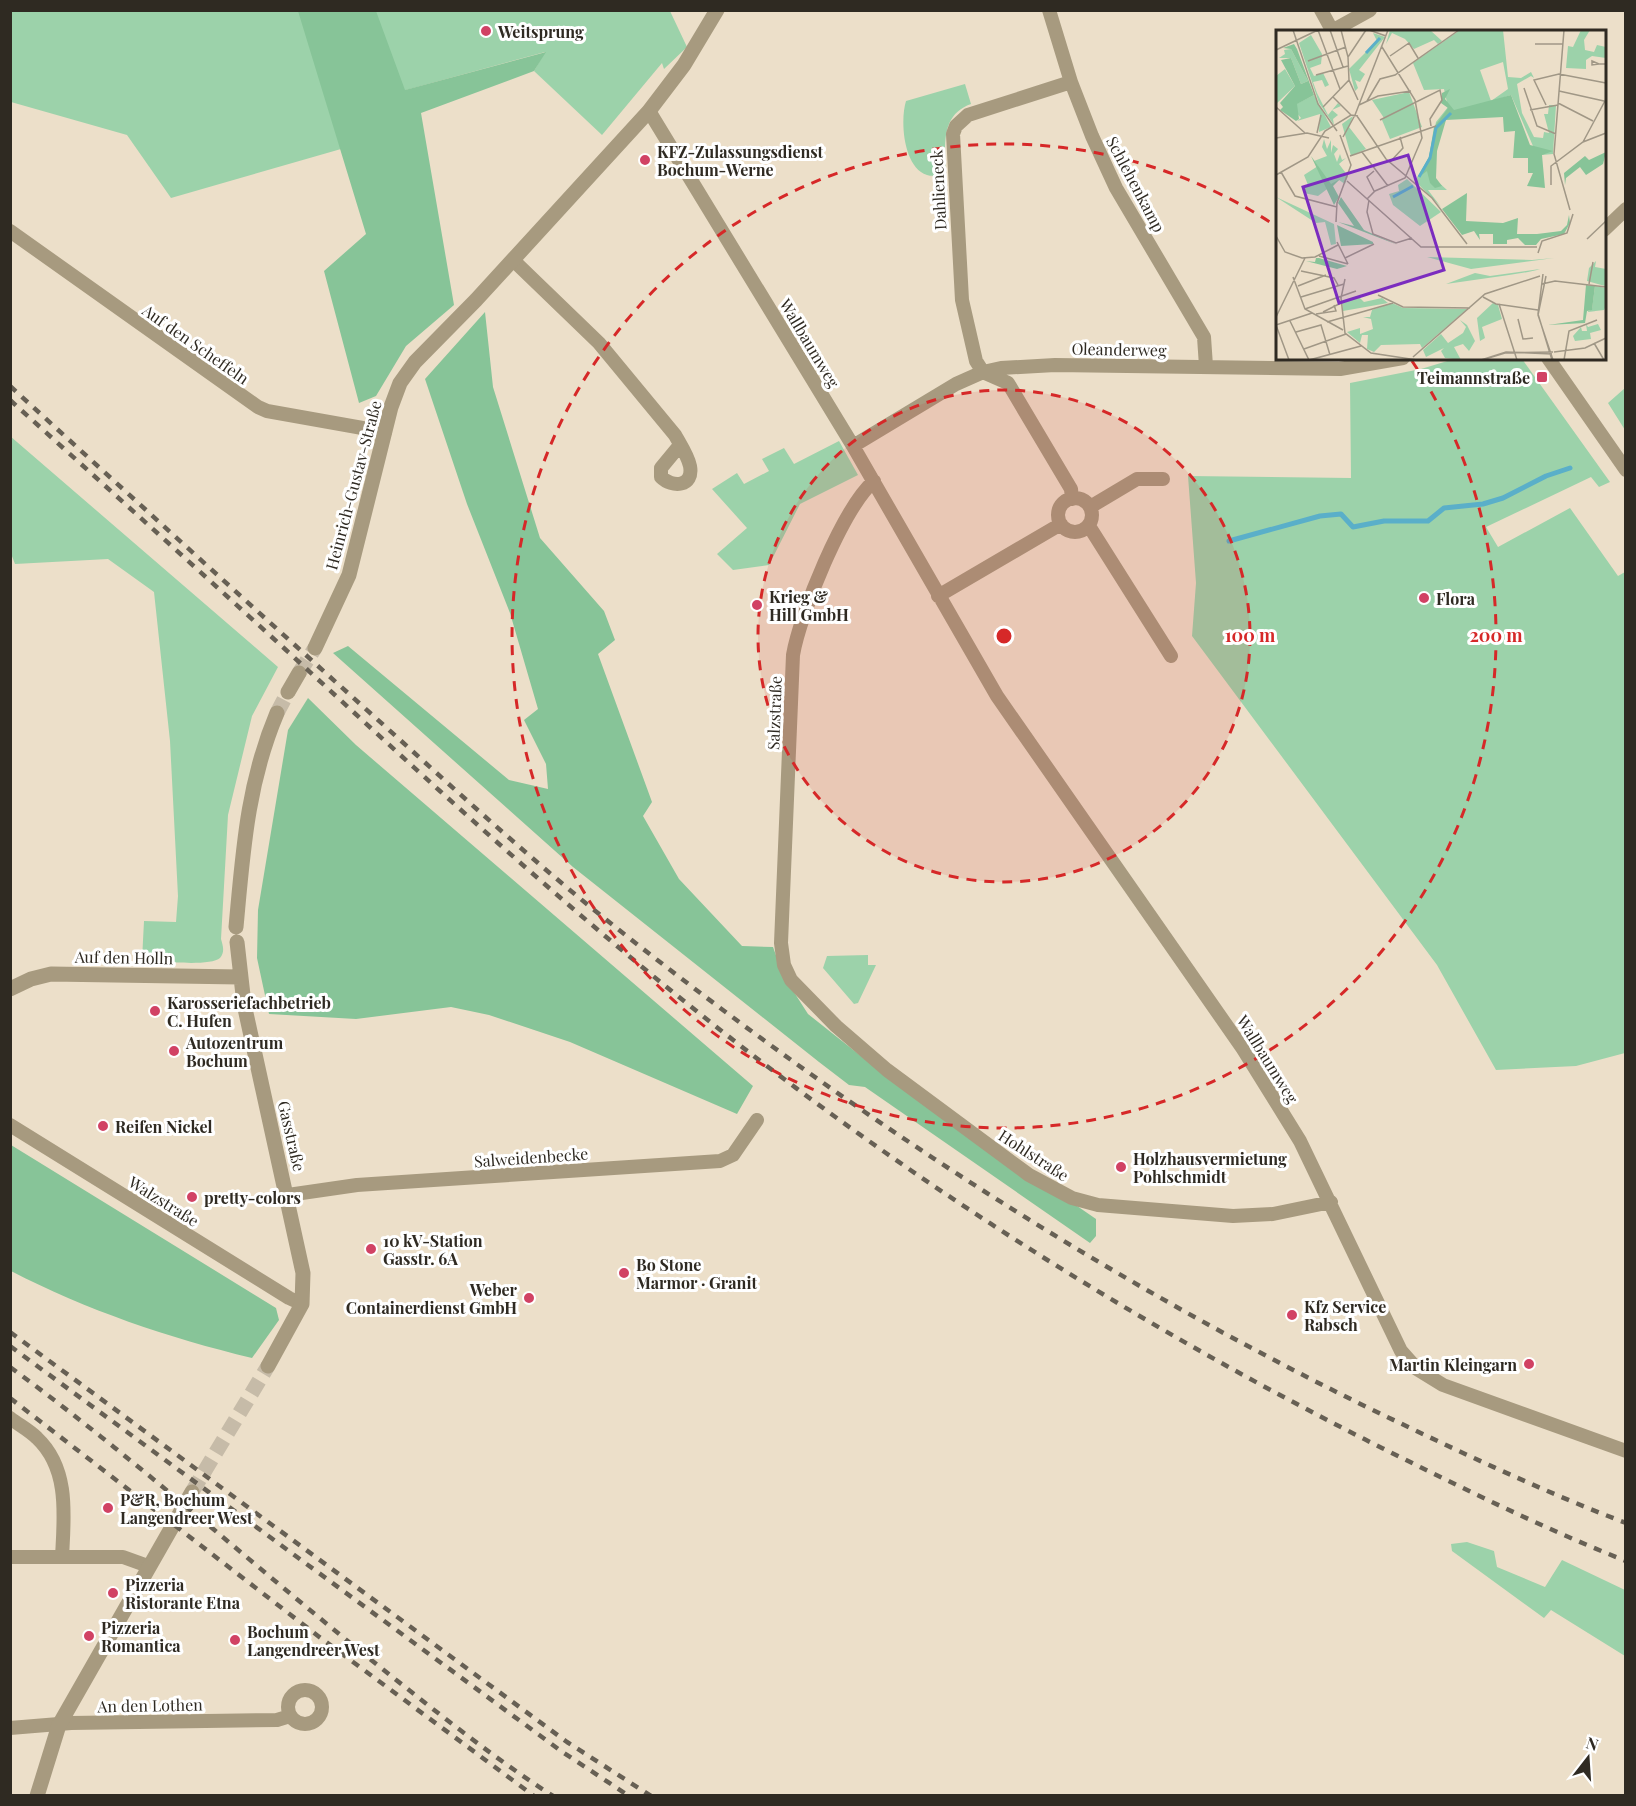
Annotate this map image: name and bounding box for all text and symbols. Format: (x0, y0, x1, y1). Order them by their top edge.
place label: Weitsprung (497, 21, 584, 42)
marker: Weitsprung (479, 24, 493, 38)
inset map (1276, 30, 1606, 360)
street label: Schlehenkamp (1102, 132, 1170, 236)
place label: KFZ-Zulassungsdienst Bochum-Werne (657, 141, 824, 180)
street label: Dahlieneck (925, 149, 951, 231)
marker: KFZ-Zulassungsdienst Bochum-Werne (638, 153, 652, 167)
street label: Wallbaumweg (775, 294, 845, 392)
street label: Auf den Scheffeln (138, 299, 254, 389)
street label: Oleanderweg (1071, 338, 1167, 360)
place label: Teimannstraße (1417, 367, 1530, 388)
marker: Teimannstraße (1535, 370, 1549, 384)
street label: Heinrich-Gustav-Straße (320, 398, 386, 572)
place label: Krieg & Hill GmbH (769, 586, 849, 625)
place label: Flora (1436, 588, 1476, 609)
marker: Flora (1417, 591, 1431, 605)
marker: Krieg & Hill GmbH (750, 598, 764, 612)
text: 100 m (1225, 623, 1276, 647)
text: 200 m (1469, 623, 1523, 647)
centre of rings (994, 626, 1014, 646)
street label: Salzstraße (762, 676, 786, 750)
street label: Auf den Holln (74, 946, 174, 968)
place label: Karosseriefachbetrieb C. Hufen (167, 992, 331, 1031)
marker: Karosseriefachbetrieb C. Hufen (148, 1004, 162, 1018)
street label: Wallbaumweg (1232, 1010, 1304, 1107)
place label: Autozentrum Bochum (185, 1032, 284, 1071)
marker: Autozentrum Bochum (167, 1044, 181, 1058)
street label: Gasstraße (274, 1099, 310, 1173)
place label: Reifen Nickel (115, 1116, 212, 1137)
marker: Reifen Nickel (96, 1119, 110, 1133)
street label: Hohlstraße (995, 1124, 1073, 1186)
street label: Salweidenbecke (473, 1143, 589, 1171)
place label: Holzhausvermietung Pohlschmidt (1133, 1148, 1287, 1187)
marker: Holzhausvermietung Pohlschmidt (1114, 1160, 1128, 1174)
street label: Walzstraße (124, 1171, 203, 1231)
place label: pretty-colors (204, 1187, 301, 1208)
marker: pretty-colors (185, 1190, 199, 1204)
place label: 10 kV-Station Gasstr. 6A (383, 1230, 483, 1269)
marker: 10 kV-Station Gasstr. 6A (364, 1242, 378, 1256)
place label: Bo Stone Marmor · Granit (636, 1254, 757, 1293)
marker: Bo Stone Marmor · Granit (617, 1266, 631, 1280)
place label: Weber Containerdienst GmbH (346, 1279, 518, 1318)
marker: Weber Containerdienst GmbH (522, 1291, 536, 1305)
place label: Kfz Service Rabsch (1304, 1296, 1386, 1335)
marker: Kfz Service Rabsch (1285, 1308, 1299, 1322)
place label: Martin Kleingarn (1389, 1354, 1517, 1375)
marker: Martin Kleingarn (1522, 1357, 1536, 1371)
place label: P&R, Bochum Langendreer West (120, 1489, 253, 1528)
marker: P&R, Bochum Langendreer West (101, 1501, 115, 1515)
place label: Pizzeria Ristorante Etna (125, 1574, 241, 1613)
marker: Pizzeria Ristorante Etna (106, 1586, 120, 1600)
place label: Pizzeria Romantica (101, 1617, 181, 1656)
place label: Bochum Langendreer West (247, 1621, 380, 1660)
marker: Pizzeria Romantica (82, 1629, 96, 1643)
marker: Bochum Langendreer West (228, 1633, 242, 1647)
street label: An den Lothen (96, 1694, 203, 1716)
north arrow (1558, 1728, 1618, 1788)
text: N (1584, 1731, 1602, 1755)

